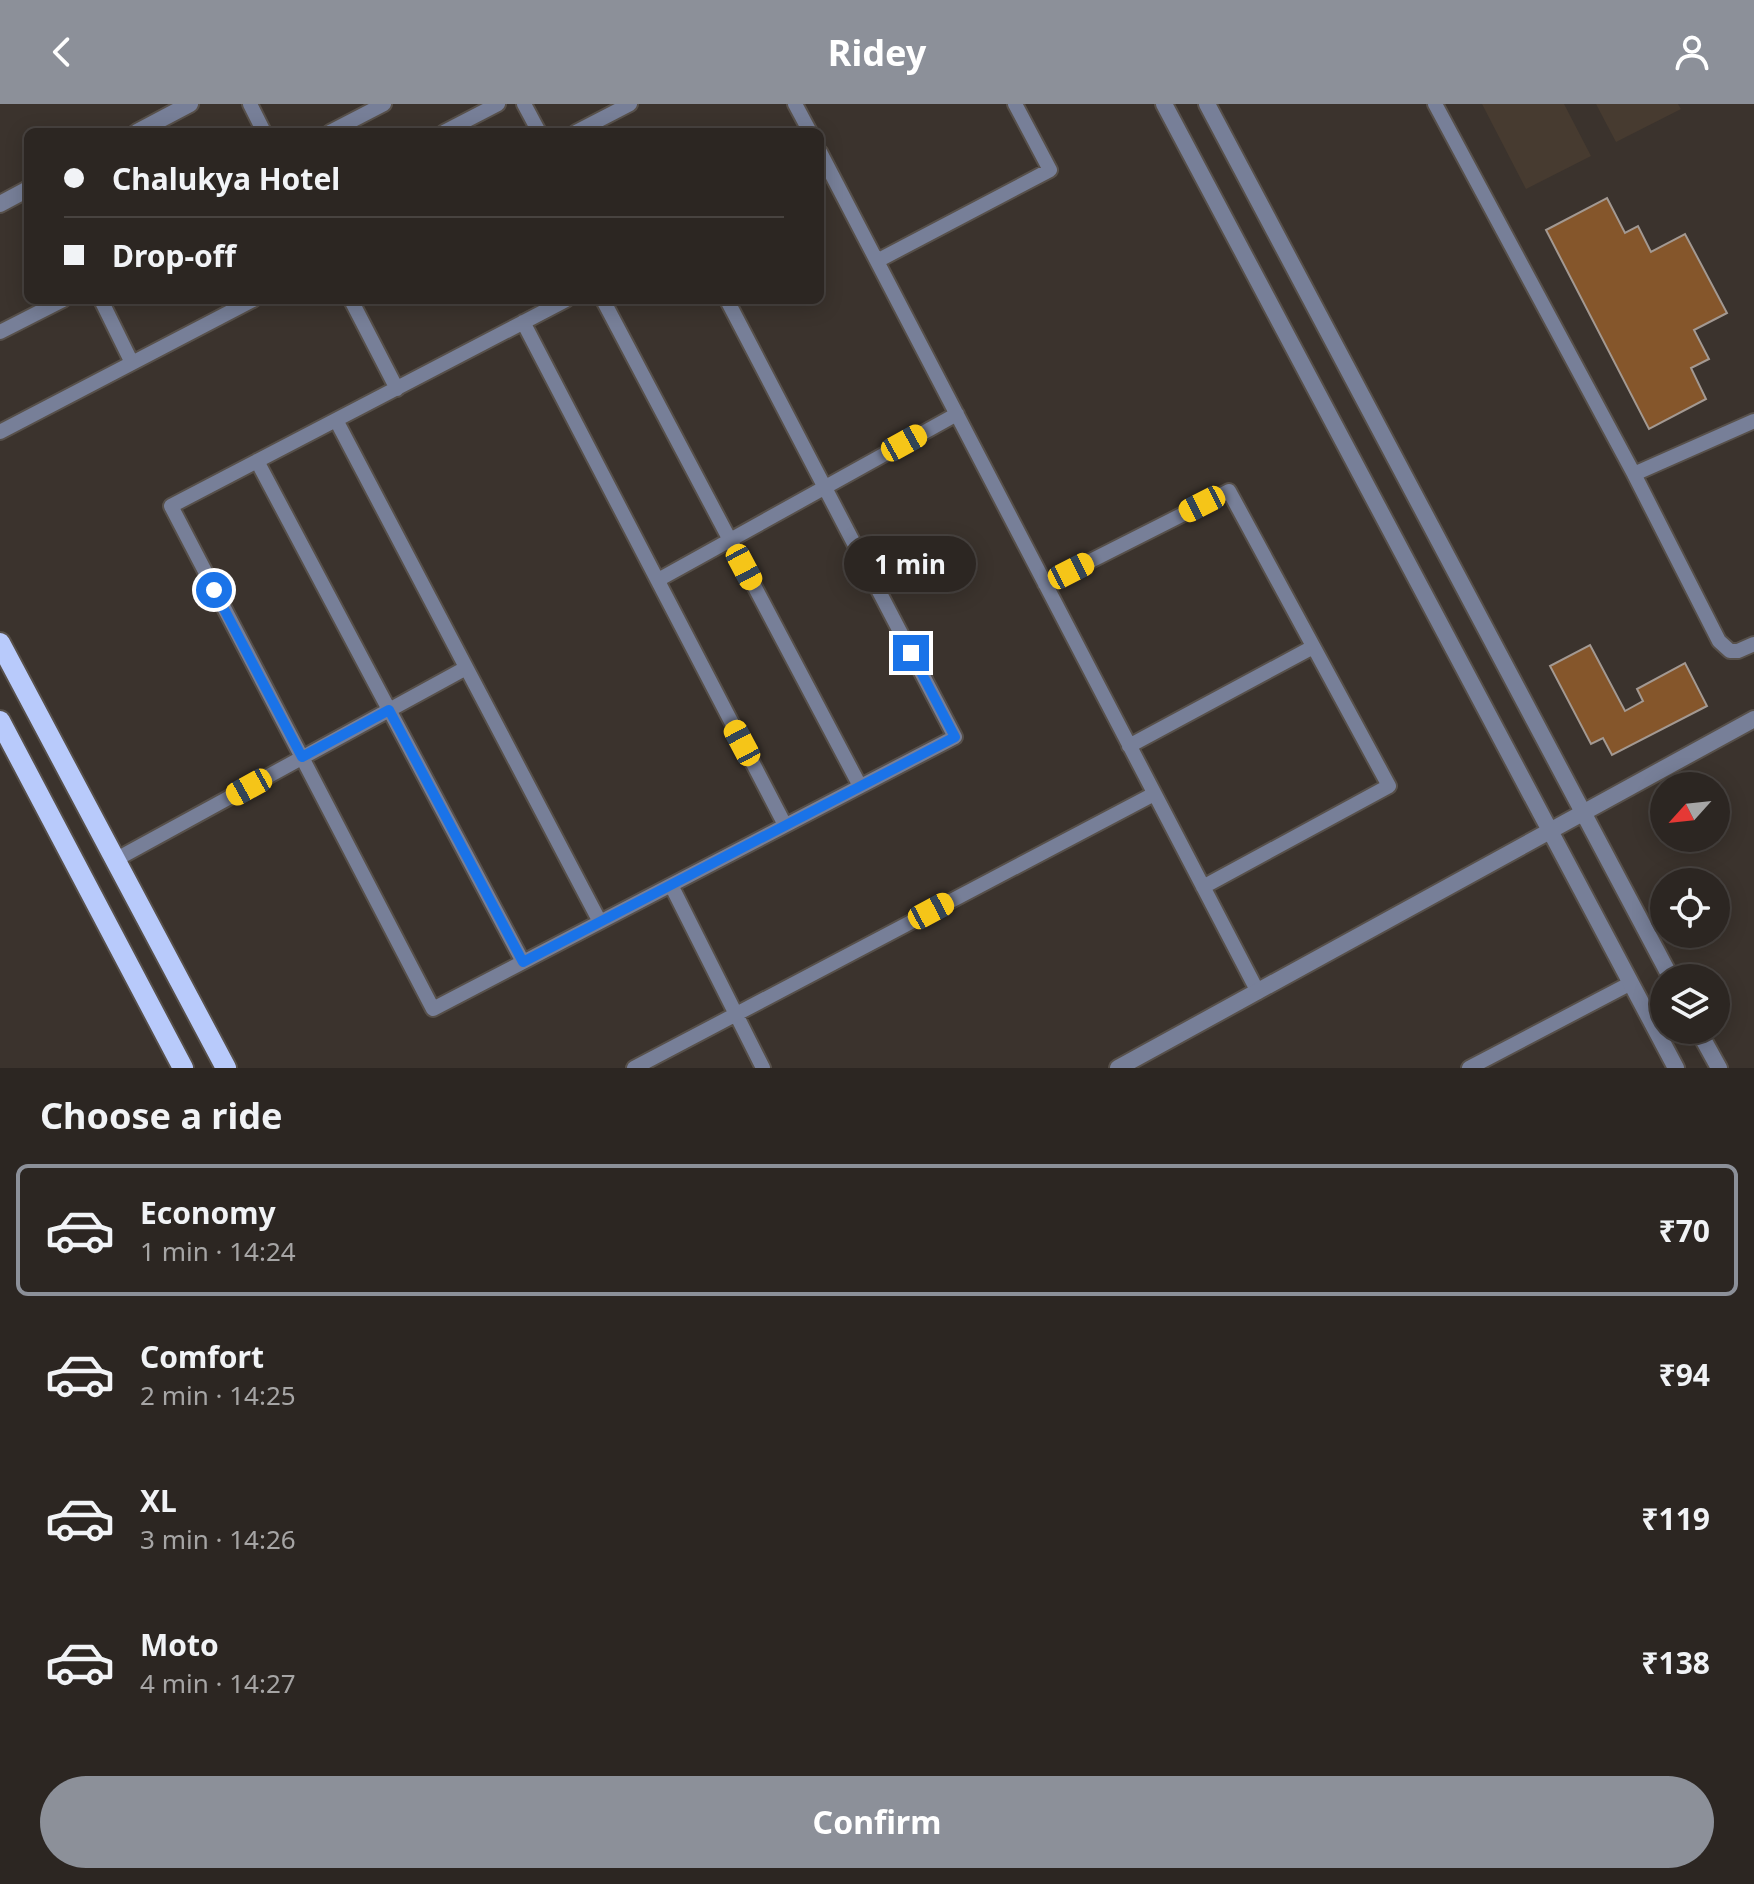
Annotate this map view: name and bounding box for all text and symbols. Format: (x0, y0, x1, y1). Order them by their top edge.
text: Ridey (828, 28, 926, 77)
icon: back (40, 30, 84, 74)
icon: person (1670, 30, 1714, 74)
text: Chalukya Hotel (112, 158, 340, 199)
text: Drop-off (112, 235, 236, 276)
car (877, 421, 931, 465)
car (1175, 482, 1229, 526)
callout: 1 min (845, 537, 977, 593)
car (722, 540, 766, 594)
text: 1 min (874, 546, 946, 582)
car (1044, 549, 1098, 593)
route start (196, 572, 232, 608)
route end (893, 635, 929, 671)
car (720, 716, 764, 770)
car (222, 765, 276, 809)
north arrow (1650, 772, 1730, 852)
map controls (1650, 772, 1730, 1044)
button: locate (1650, 868, 1730, 948)
car (904, 889, 958, 933)
button: layers (1650, 964, 1730, 1044)
text: Choose a ride (40, 1091, 282, 1140)
text: Economy (140, 1192, 276, 1233)
icon: car (44, 1194, 116, 1266)
text: ₹70 (1659, 1210, 1710, 1251)
text: 1 min · 14:24 (140, 1233, 296, 1269)
text: Comfort (140, 1336, 264, 1377)
icon: car (44, 1338, 116, 1410)
text: ₹94 (1659, 1354, 1710, 1395)
text: 2 min · 14:25 (140, 1377, 296, 1413)
text: XL (140, 1480, 177, 1521)
icon: car (44, 1482, 116, 1554)
text: ₹119 (1641, 1498, 1710, 1539)
text: 3 min · 14:26 (140, 1521, 296, 1557)
text: Moto (140, 1624, 219, 1665)
icon: car (44, 1626, 116, 1698)
text: ₹138 (1641, 1642, 1710, 1683)
text: 4 min · 14:27 (140, 1665, 296, 1701)
button: Confirm (40, 1776, 1714, 1868)

